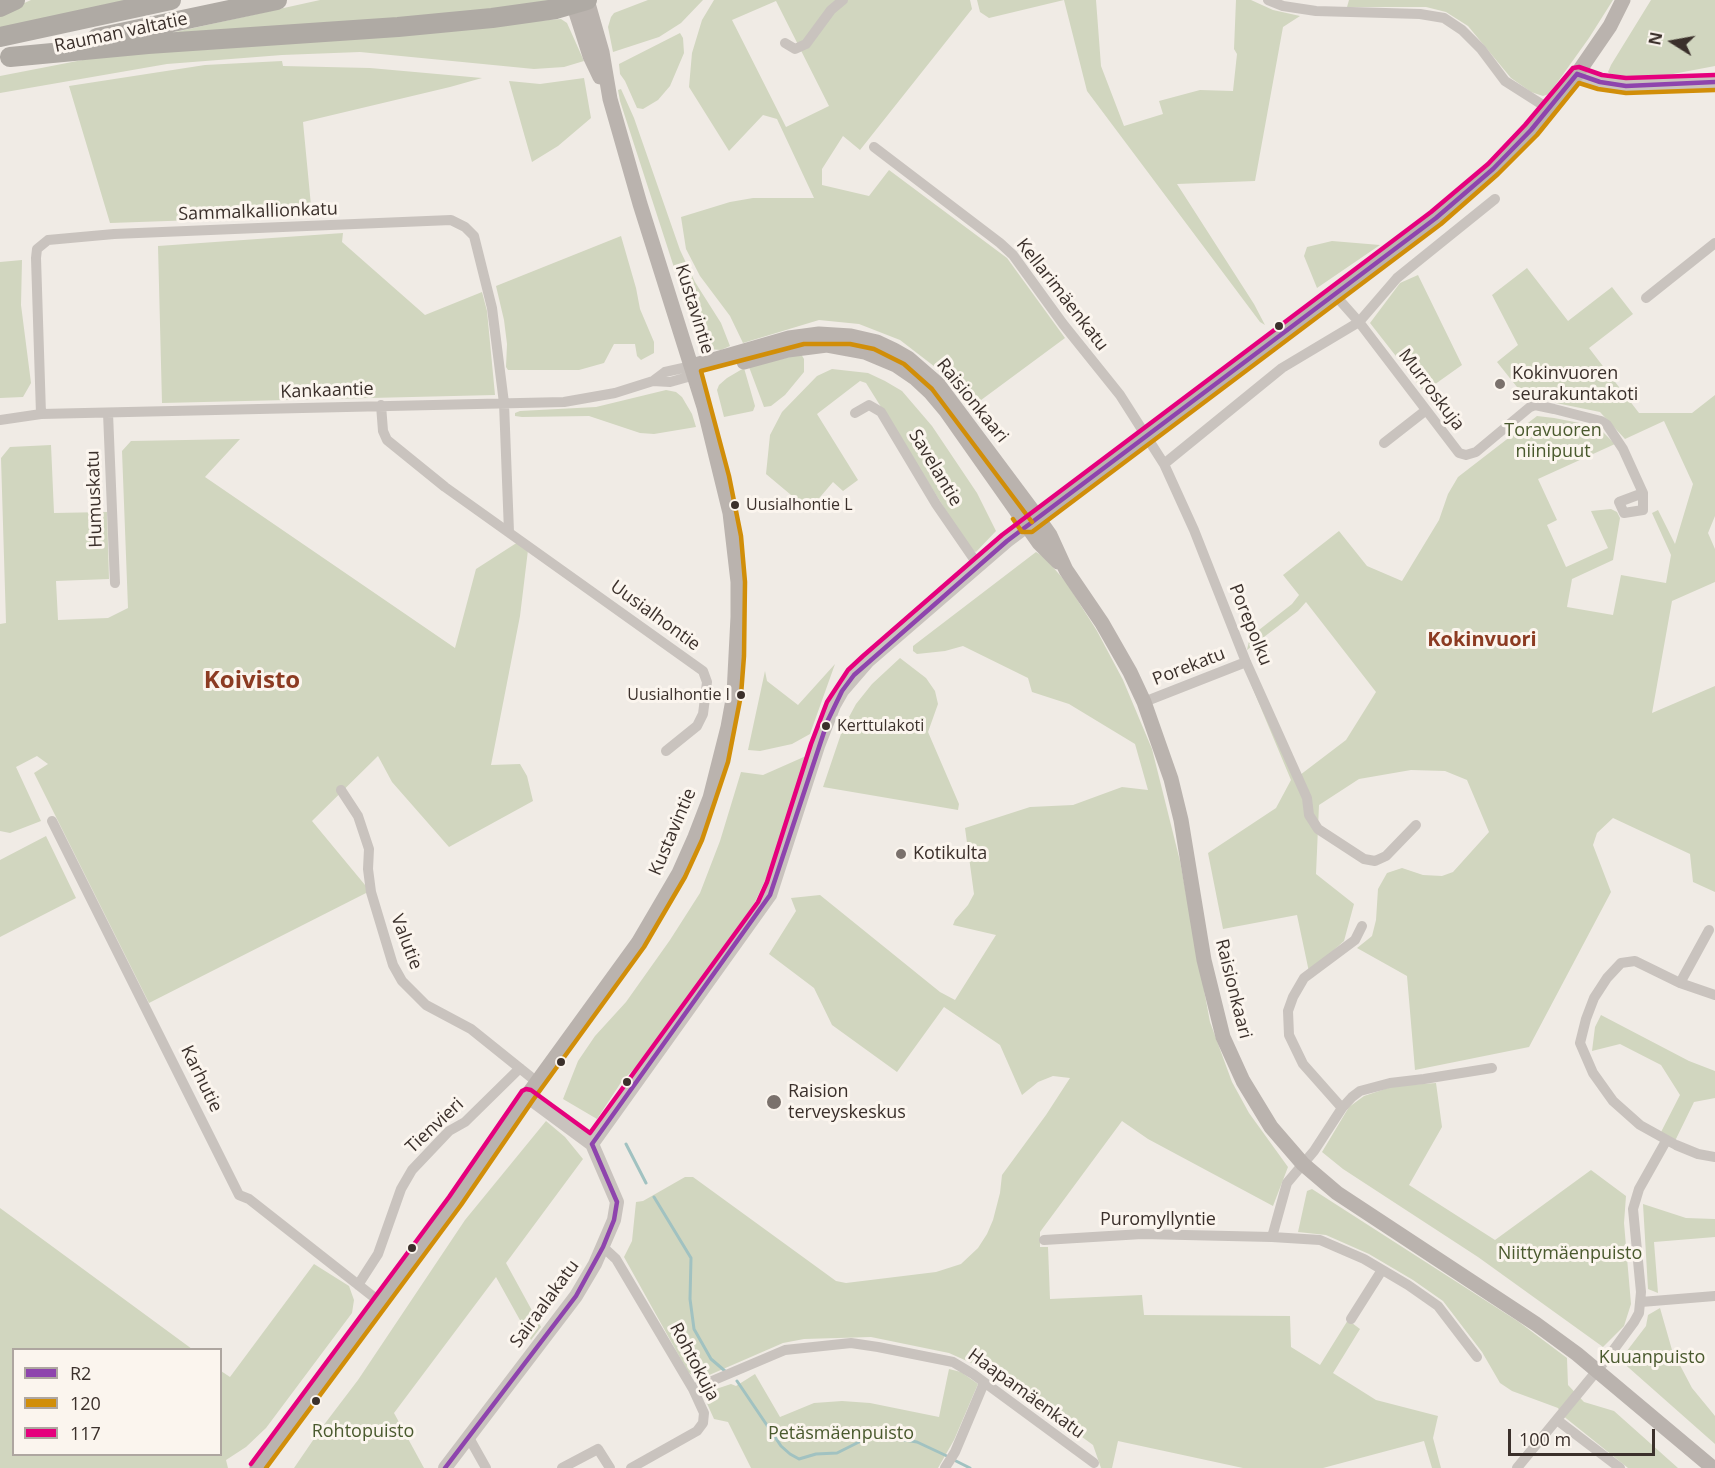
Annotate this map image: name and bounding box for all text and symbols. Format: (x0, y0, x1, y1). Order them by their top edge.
street label: Rauman valtatie (52, 8, 190, 58)
north arrow (1643, 12, 1703, 72)
text: N (1643, 30, 1667, 47)
street label: Sammalkallionkatu (178, 198, 338, 226)
street label: Kellarimäenkatu (1011, 234, 1113, 356)
street label: Kustavintie (670, 262, 718, 356)
unlabelled marker (1273, 320, 1285, 332)
street label: Murroskuja (1393, 345, 1469, 435)
street label: Raisionkaari (932, 355, 1012, 447)
place label: Kokinvuoren seurakuntakoti (1512, 363, 1638, 406)
marker: Kokinvuoren seurakuntakoti (1493, 377, 1507, 391)
street label: Kankaantie (280, 379, 374, 403)
park label: Toravuoren niinipuut (1504, 420, 1602, 462)
street label: Savelantie (904, 426, 966, 510)
street label: Humuskatu (83, 450, 107, 548)
place label: Uusialhontie L (746, 495, 853, 515)
marker: Uusialhontie L (729, 499, 741, 511)
street label: Uusialhontie (606, 576, 704, 656)
street label: Porepolku (1224, 581, 1276, 669)
district label: Kokinvuori (1427, 628, 1537, 652)
street label: Porekatu (1150, 643, 1228, 691)
district label: Koivisto (204, 667, 300, 695)
place label: Uusialhontie I (627, 685, 730, 705)
marker: Uusialhontie I (735, 689, 747, 701)
place label: Kerttulakoti (837, 716, 924, 736)
marker: Kerttulakoti (820, 720, 832, 732)
street label: Kustavintie (645, 785, 701, 879)
place label: Kotikulta (913, 843, 987, 865)
marker: Kotikulta (894, 847, 908, 861)
street label: Valutie (386, 911, 426, 973)
street label: Raisionkaari (1210, 937, 1256, 1041)
street label: Karhutie (176, 1042, 226, 1116)
unlabelled marker (555, 1056, 567, 1068)
unlabelled marker (621, 1076, 633, 1088)
place label: Raision terveyskeskus (788, 1081, 906, 1124)
marker: Raision terveyskeskus (765, 1093, 783, 1111)
street label: Tienvieri (402, 1094, 468, 1158)
street label: Puromyllyntie (1100, 1209, 1216, 1231)
unlabelled marker (406, 1242, 418, 1254)
park label: Niittymäenpuisto (1498, 1243, 1642, 1265)
street label: Sairaalakatu (506, 1256, 584, 1352)
street label: Rohtokuja (664, 1319, 724, 1405)
street label: Haapamäenkatu (963, 1344, 1089, 1444)
park label: Kuuanpuisto (1599, 1347, 1705, 1369)
legend (12, 1348, 222, 1456)
text: R2 (70, 1361, 91, 1385)
text: 120 (70, 1391, 101, 1415)
unlabelled marker (310, 1395, 322, 1407)
scale bar (1511, 1417, 1658, 1455)
text: 117 (70, 1421, 101, 1445)
park label: Rohtopuisto (312, 1421, 414, 1443)
park label: Petäsmäenpuisto (768, 1423, 914, 1445)
text: 100 m (1519, 1427, 1571, 1451)

